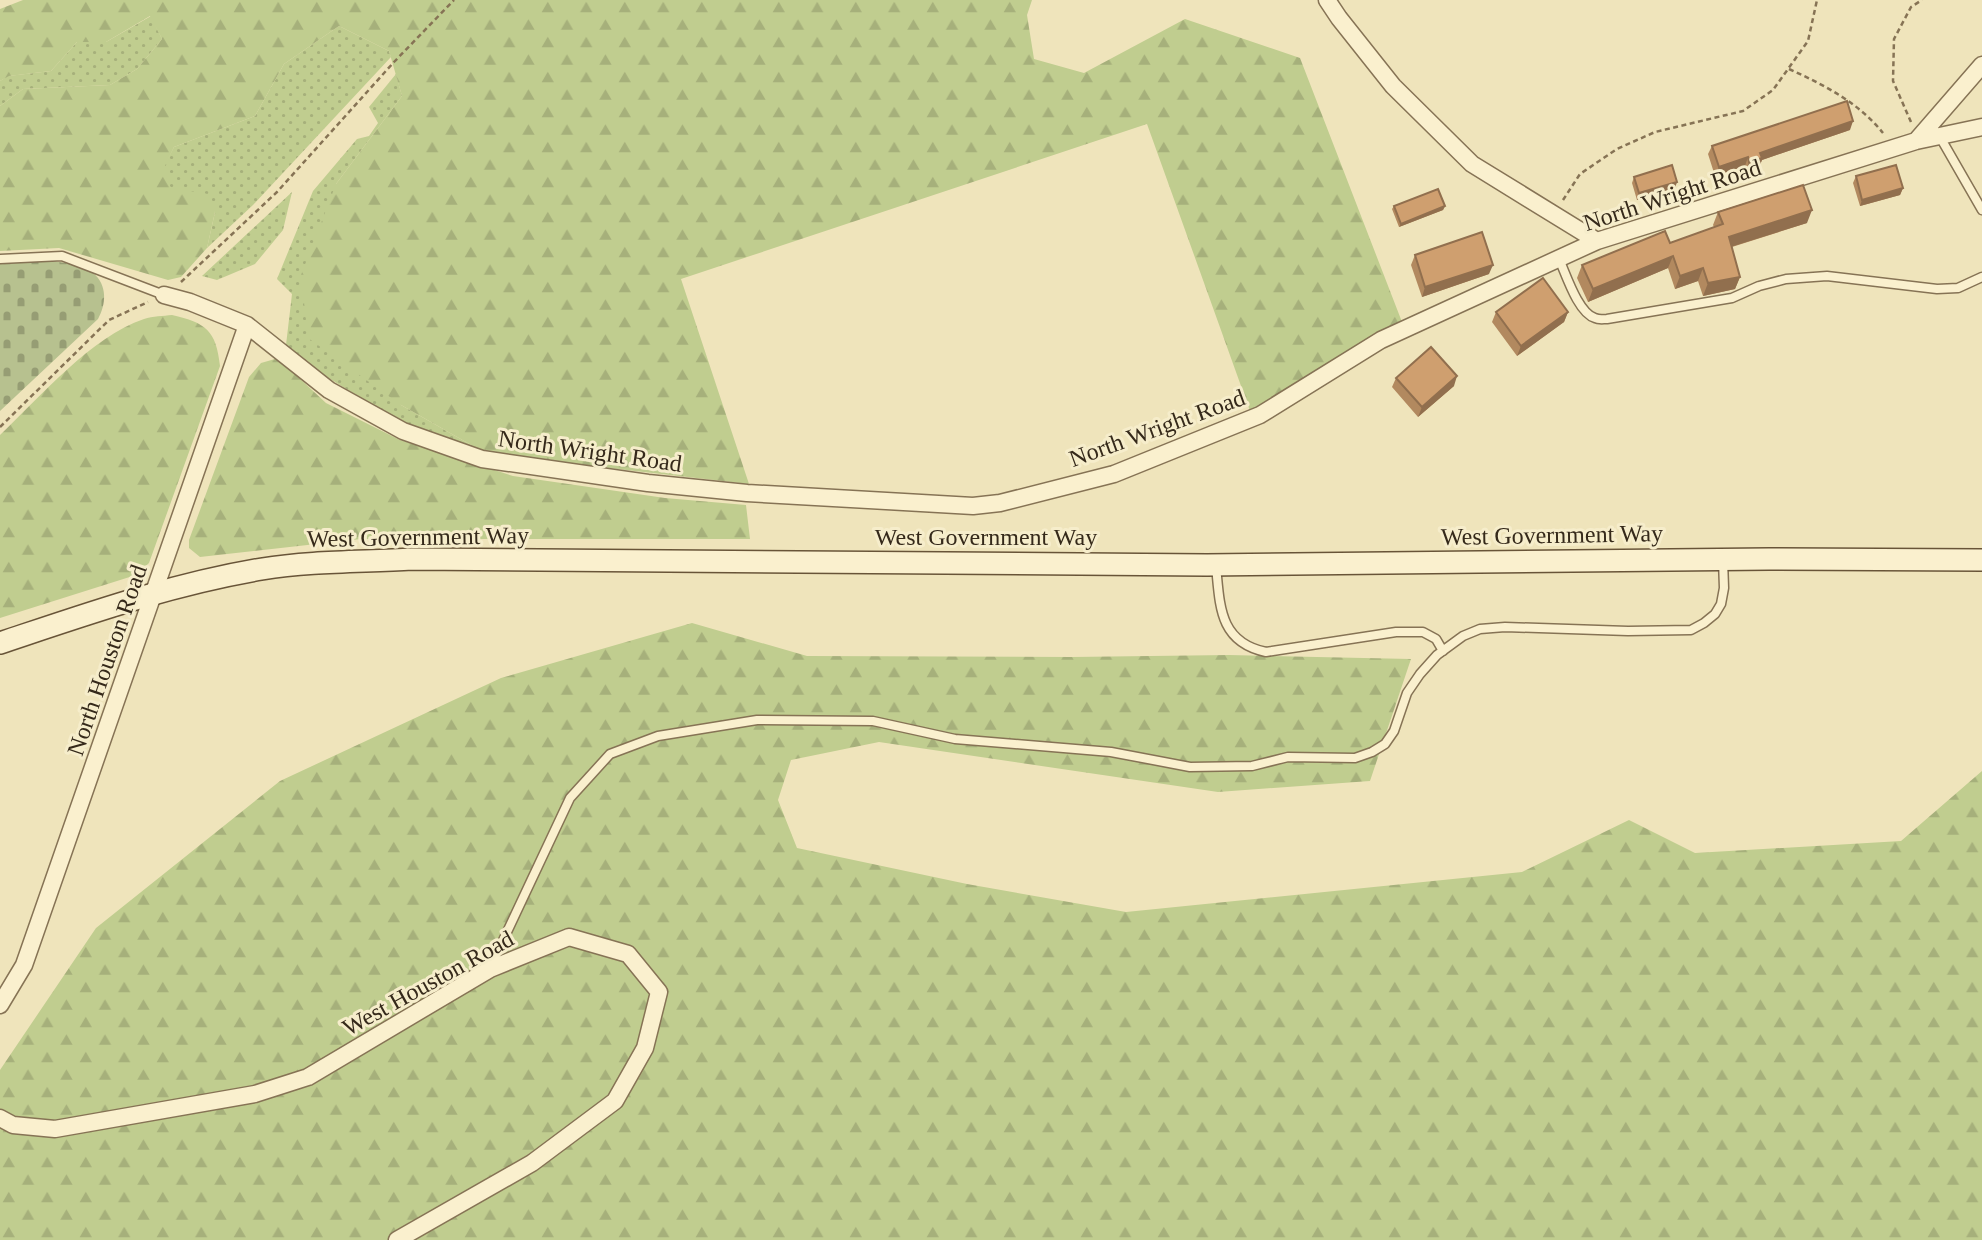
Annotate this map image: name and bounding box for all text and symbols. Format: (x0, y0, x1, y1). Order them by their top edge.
street label: North Wright Road (1580, 154, 1764, 236)
street label: North Wright Road (1066, 384, 1248, 472)
street label: North Wright Road (496, 425, 684, 477)
street label: West Government Way (1441, 520, 1663, 550)
street label: West Government Way (307, 522, 529, 552)
street label: West Government Way (875, 524, 1097, 550)
street label: North Houston Road (62, 561, 152, 759)
street label: West Houston Road (338, 925, 518, 1041)

